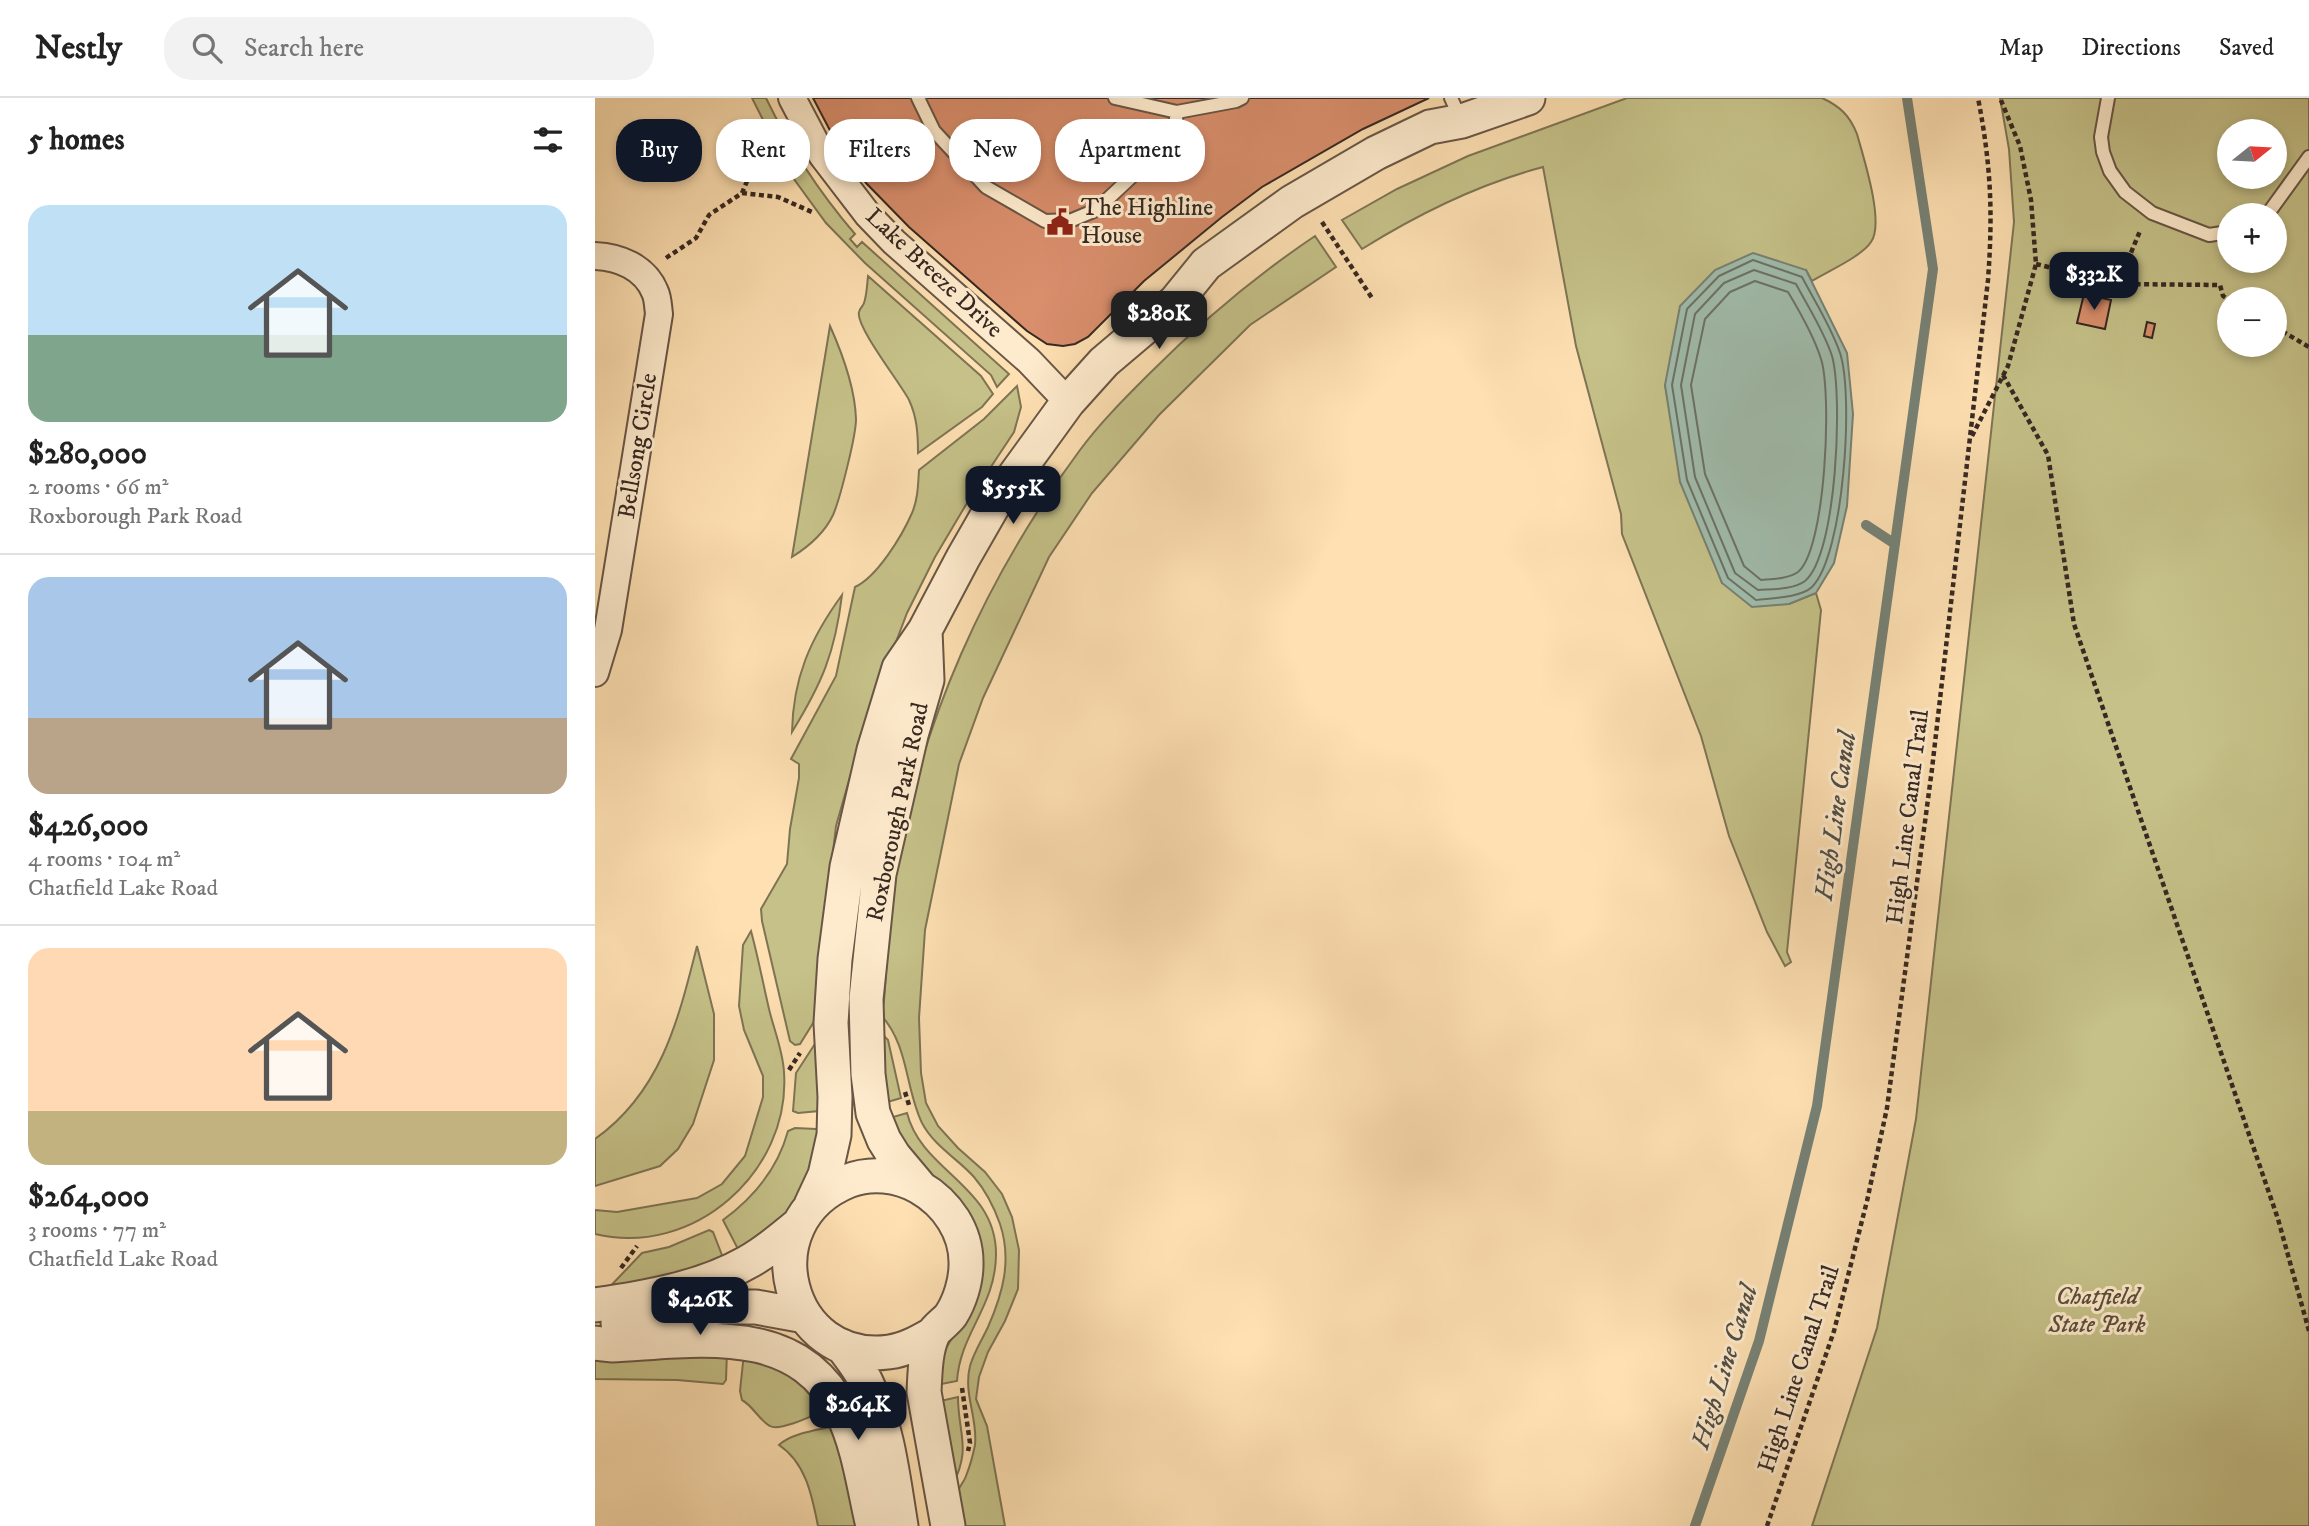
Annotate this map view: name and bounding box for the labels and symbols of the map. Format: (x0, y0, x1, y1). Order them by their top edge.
north arrow (2217, 119, 2287, 189)
place label: The Highline House (1081, 193, 1213, 251)
street label: Lake Breeze Drive (859, 202, 1009, 344)
public building icon: The Highline House (1045, 207, 1075, 237)
pin: $332K (2045, 252, 2143, 312)
pin: $280K (1110, 292, 1208, 351)
street label: Bellsong Circle (612, 371, 664, 521)
pin: $555K (964, 466, 1062, 526)
street label: Roxborough Park Road (860, 700, 936, 924)
street label: High Line Canal Trail (1880, 707, 1936, 926)
water label: High Line Canal (1808, 726, 1865, 903)
street label: High Line Canal Trail (1751, 1261, 1847, 1476)
pin: $426K (651, 1278, 749, 1337)
water label: High Line Canal (1684, 1278, 1767, 1454)
park label: Chatfield State Park (2047, 1282, 2146, 1340)
pin: $264K (809, 1382, 907, 1442)

